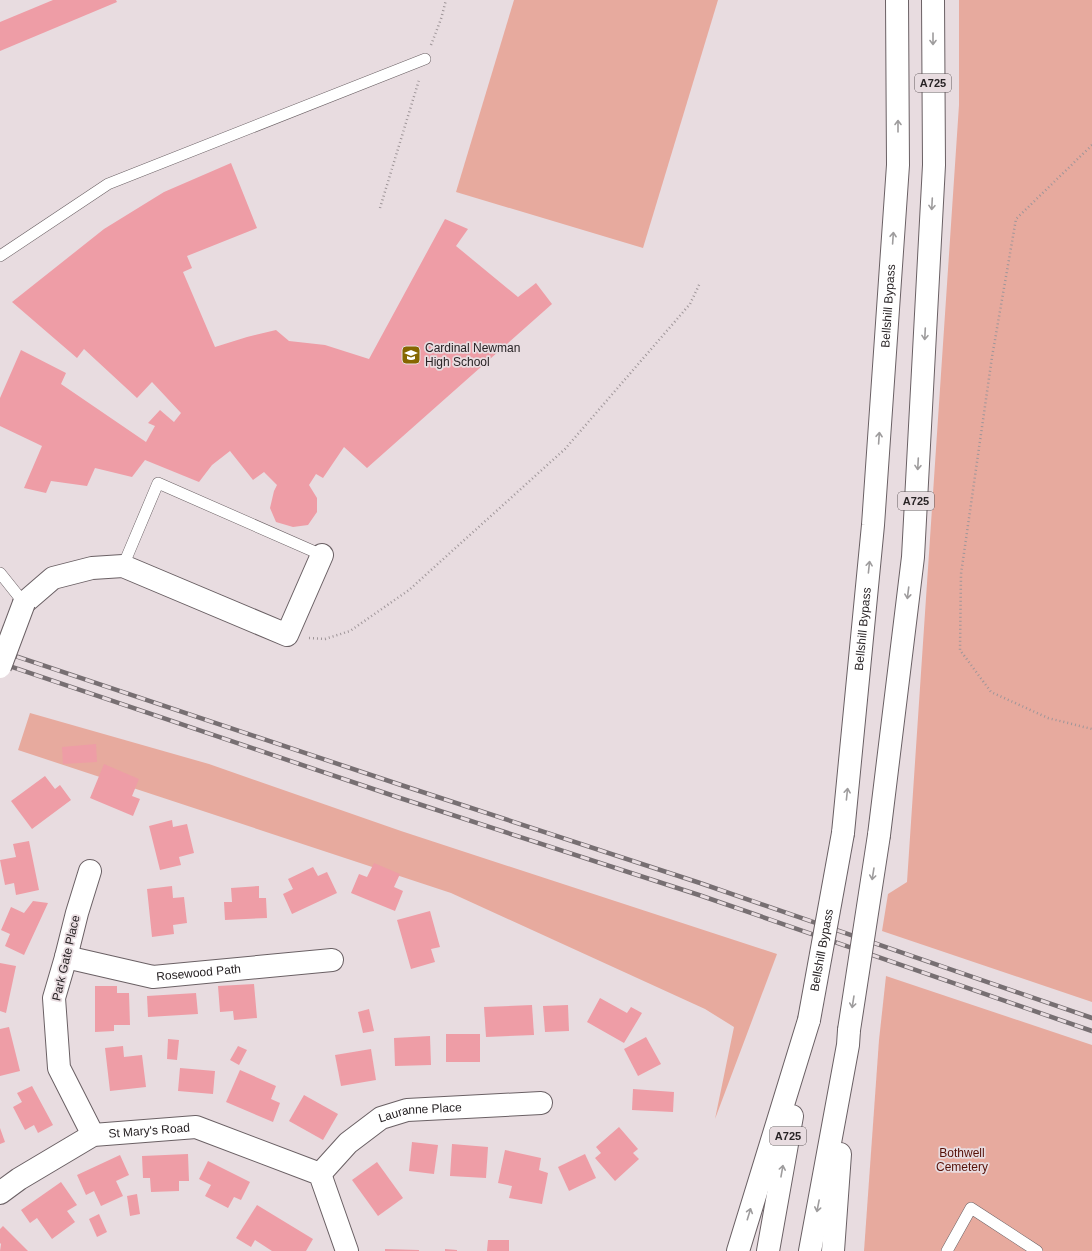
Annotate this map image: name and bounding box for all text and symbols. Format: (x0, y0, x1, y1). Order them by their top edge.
one-way arrow (929, 32, 937, 45)
road number: A725 (915, 74, 951, 92)
one-way arrow (894, 120, 902, 133)
one-way arrow (928, 197, 936, 210)
one-way arrow (889, 232, 896, 245)
street label: Bellshill Bypass (878, 264, 898, 348)
one-way arrow (921, 327, 929, 340)
place label: Cardinal Newman High School (425, 341, 520, 369)
school or university icon: Cardinal Newman High School (400, 344, 422, 366)
one-way arrow (876, 432, 883, 445)
one-way arrow (914, 457, 921, 470)
road number: A725 (898, 492, 934, 510)
one-way arrow (866, 561, 873, 574)
one-way arrow (904, 586, 912, 599)
street label: Bellshill Bypass (852, 587, 874, 671)
one-way arrow (843, 788, 851, 801)
one-way arrow (869, 867, 877, 880)
street label: Bellshill Bypass (807, 908, 836, 992)
street label: Park Gate Place (49, 914, 83, 1002)
street label: Rosewood Path (156, 962, 241, 984)
one-way arrow (849, 995, 857, 1008)
street label: Lauranne Place (377, 1100, 462, 1125)
street label: St Mary's Road (108, 1120, 190, 1141)
road number: A725 (770, 1127, 806, 1145)
park label: Bothwell Cemetery (936, 1146, 988, 1174)
one-way arrow (778, 1165, 786, 1178)
one-way arrow (813, 1200, 821, 1213)
one-way arrow (746, 1207, 753, 1220)

